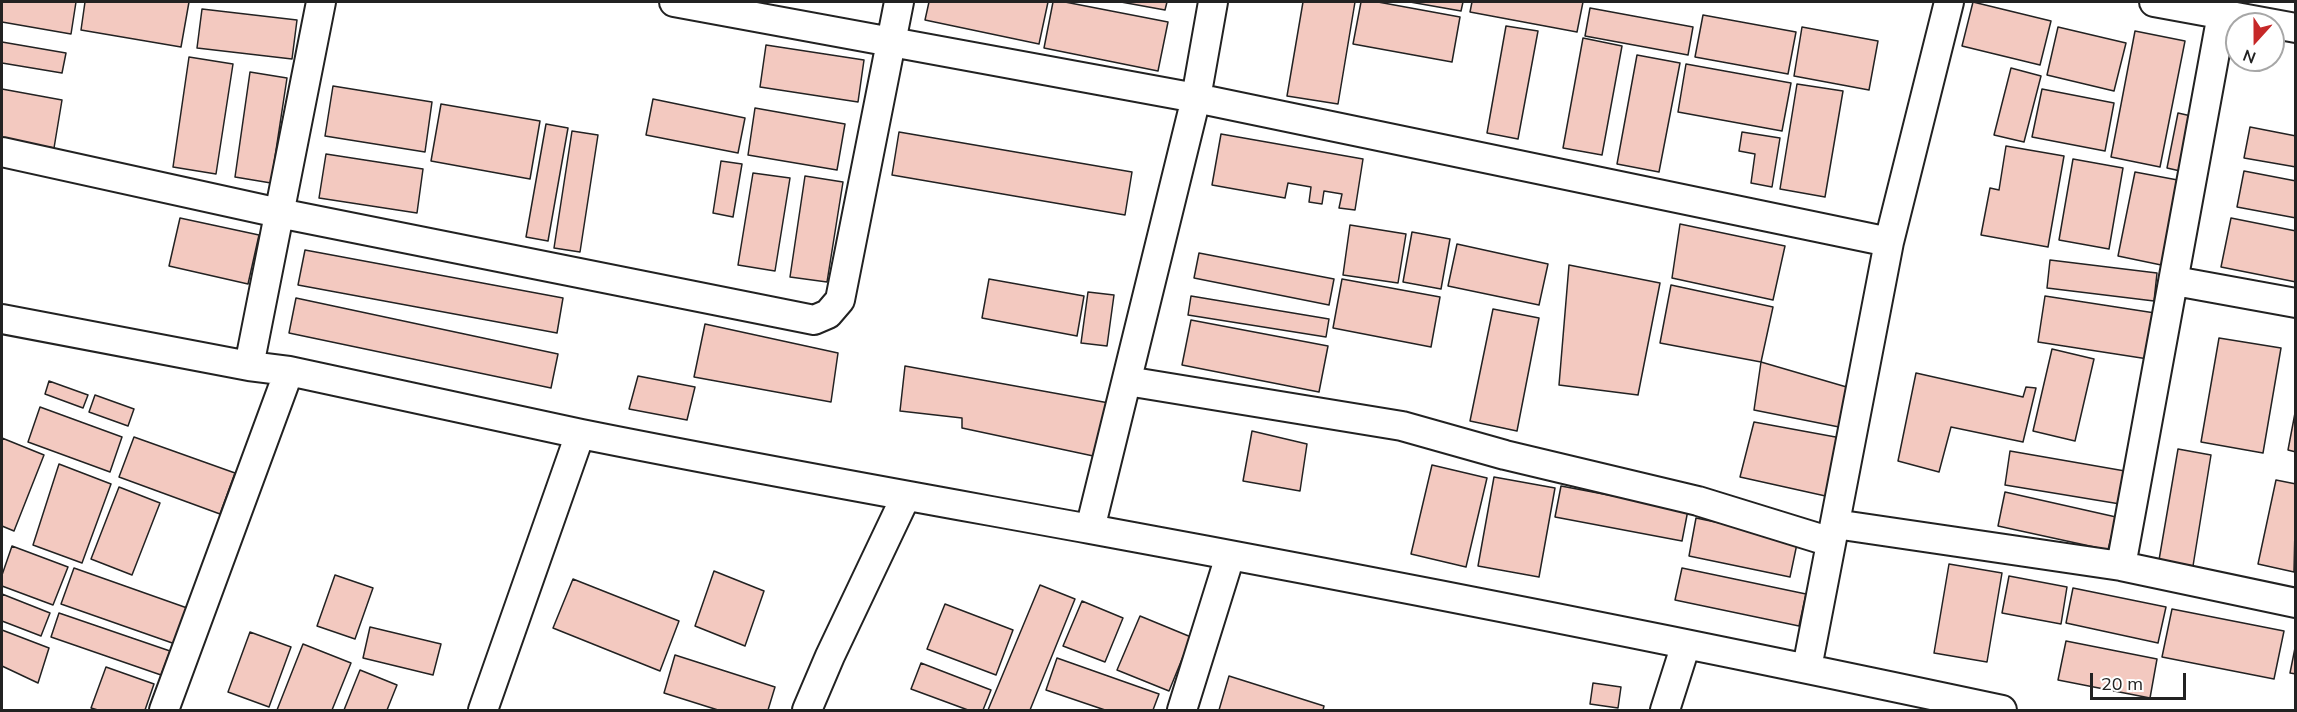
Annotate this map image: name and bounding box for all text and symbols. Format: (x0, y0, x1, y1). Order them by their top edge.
north arrow (2225, 12, 2285, 72)
text: N (2240, 45, 2258, 68)
scale bar (2093, 661, 2189, 699)
text: 20 m (2101, 672, 2143, 695)

